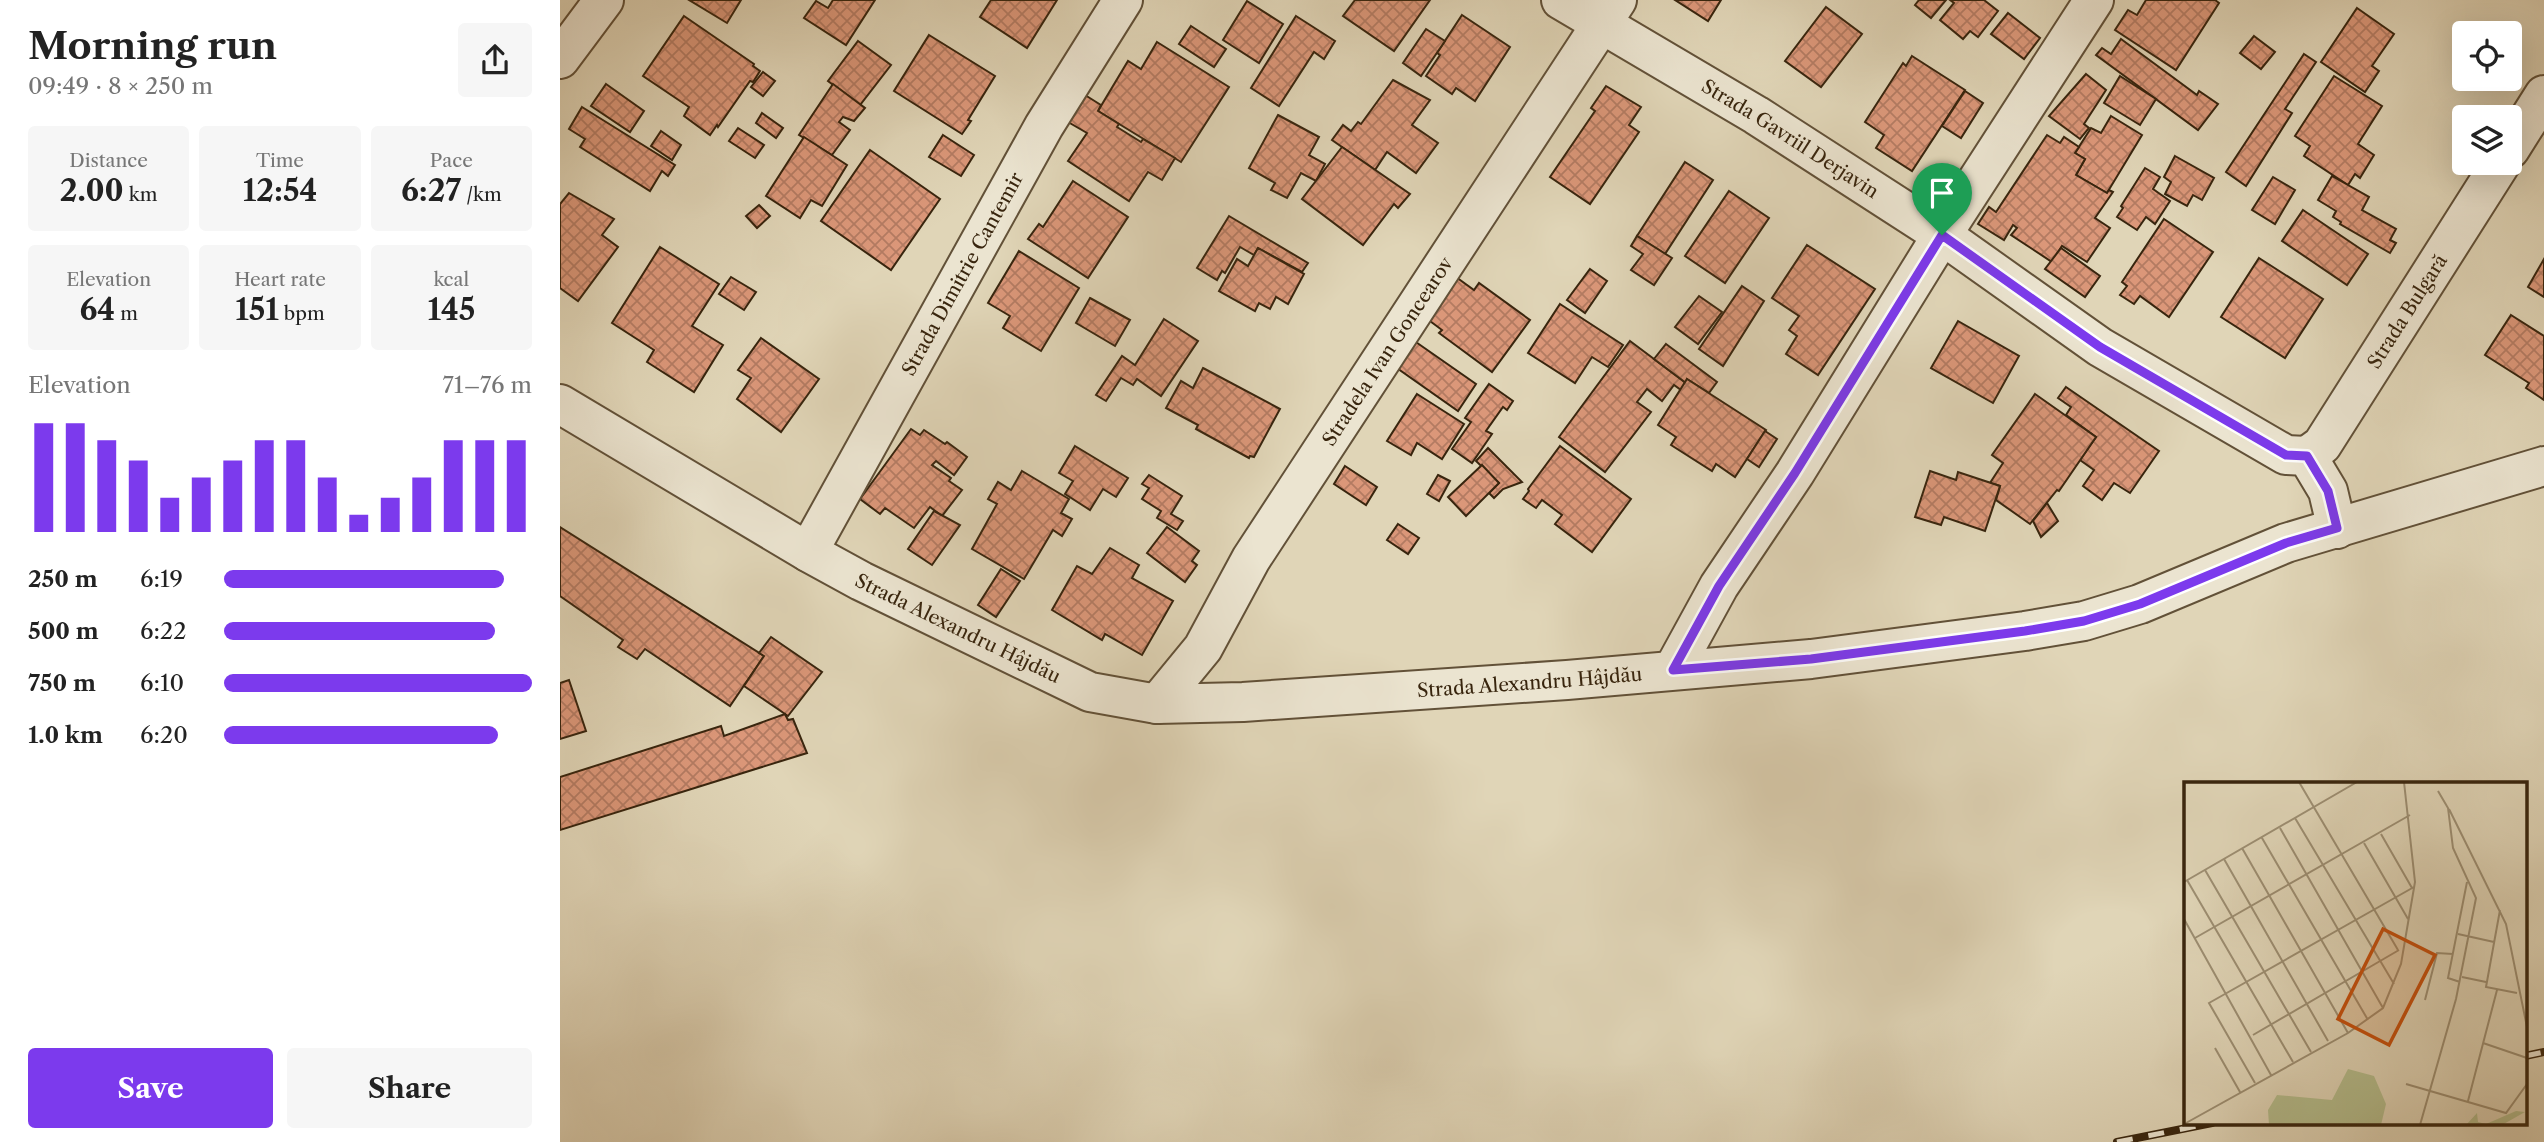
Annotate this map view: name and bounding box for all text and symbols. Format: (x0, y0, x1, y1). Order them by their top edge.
map controls (2452, 21, 2522, 175)
button: locate (2452, 21, 2522, 91)
text: Morning run (28, 22, 277, 69)
button: share (458, 23, 532, 97)
text: 09:49 · 8 × 250 m (28, 72, 213, 100)
street label: Strada Gavriil Derjavin (1698, 74, 1883, 203)
button: layers (2452, 105, 2522, 175)
text: Distance (69, 149, 148, 172)
text: Time (256, 149, 304, 172)
text: Pace (430, 149, 473, 172)
pin (1912, 163, 1972, 235)
street label: Strada Dimitrie Cantemir (897, 168, 1028, 380)
text: 2.00 (60, 172, 124, 209)
text: 12:54 (243, 172, 317, 209)
text: 6:27 (401, 172, 461, 209)
icon: arrive (1923, 174, 1961, 212)
text: km (124, 183, 157, 206)
text: /km (461, 183, 502, 206)
street label: Strada Bulgară (2362, 250, 2452, 373)
street label: Stradela Ivan Goncearov (1317, 252, 1458, 450)
text: Elevation (66, 268, 151, 291)
text: Heart rate (234, 268, 326, 291)
text: kcal (433, 268, 469, 291)
text: 64 (79, 291, 115, 328)
text: 151 (235, 291, 279, 328)
text: 145 (427, 291, 475, 328)
text: m (115, 302, 138, 325)
text: bpm (279, 302, 325, 325)
text: Elevation (28, 371, 131, 399)
text: 71–76 m (443, 371, 532, 399)
text: 250 m (28, 565, 98, 593)
text: 6:19 (140, 565, 183, 593)
street label: Strada Alexandru Hâjdău (851, 568, 1065, 688)
text: 500 m (28, 617, 99, 645)
text: 6:22 (140, 617, 186, 645)
street label: Strada Alexandru Hâjdău (1416, 662, 1643, 702)
text: 750 m (28, 669, 96, 697)
text: 6:10 (140, 669, 184, 697)
text: 1.0 km (28, 721, 103, 749)
text: 6:20 (140, 721, 188, 749)
inset map (2184, 782, 2526, 1124)
button: Save (28, 1048, 273, 1128)
button: Share (287, 1048, 532, 1128)

